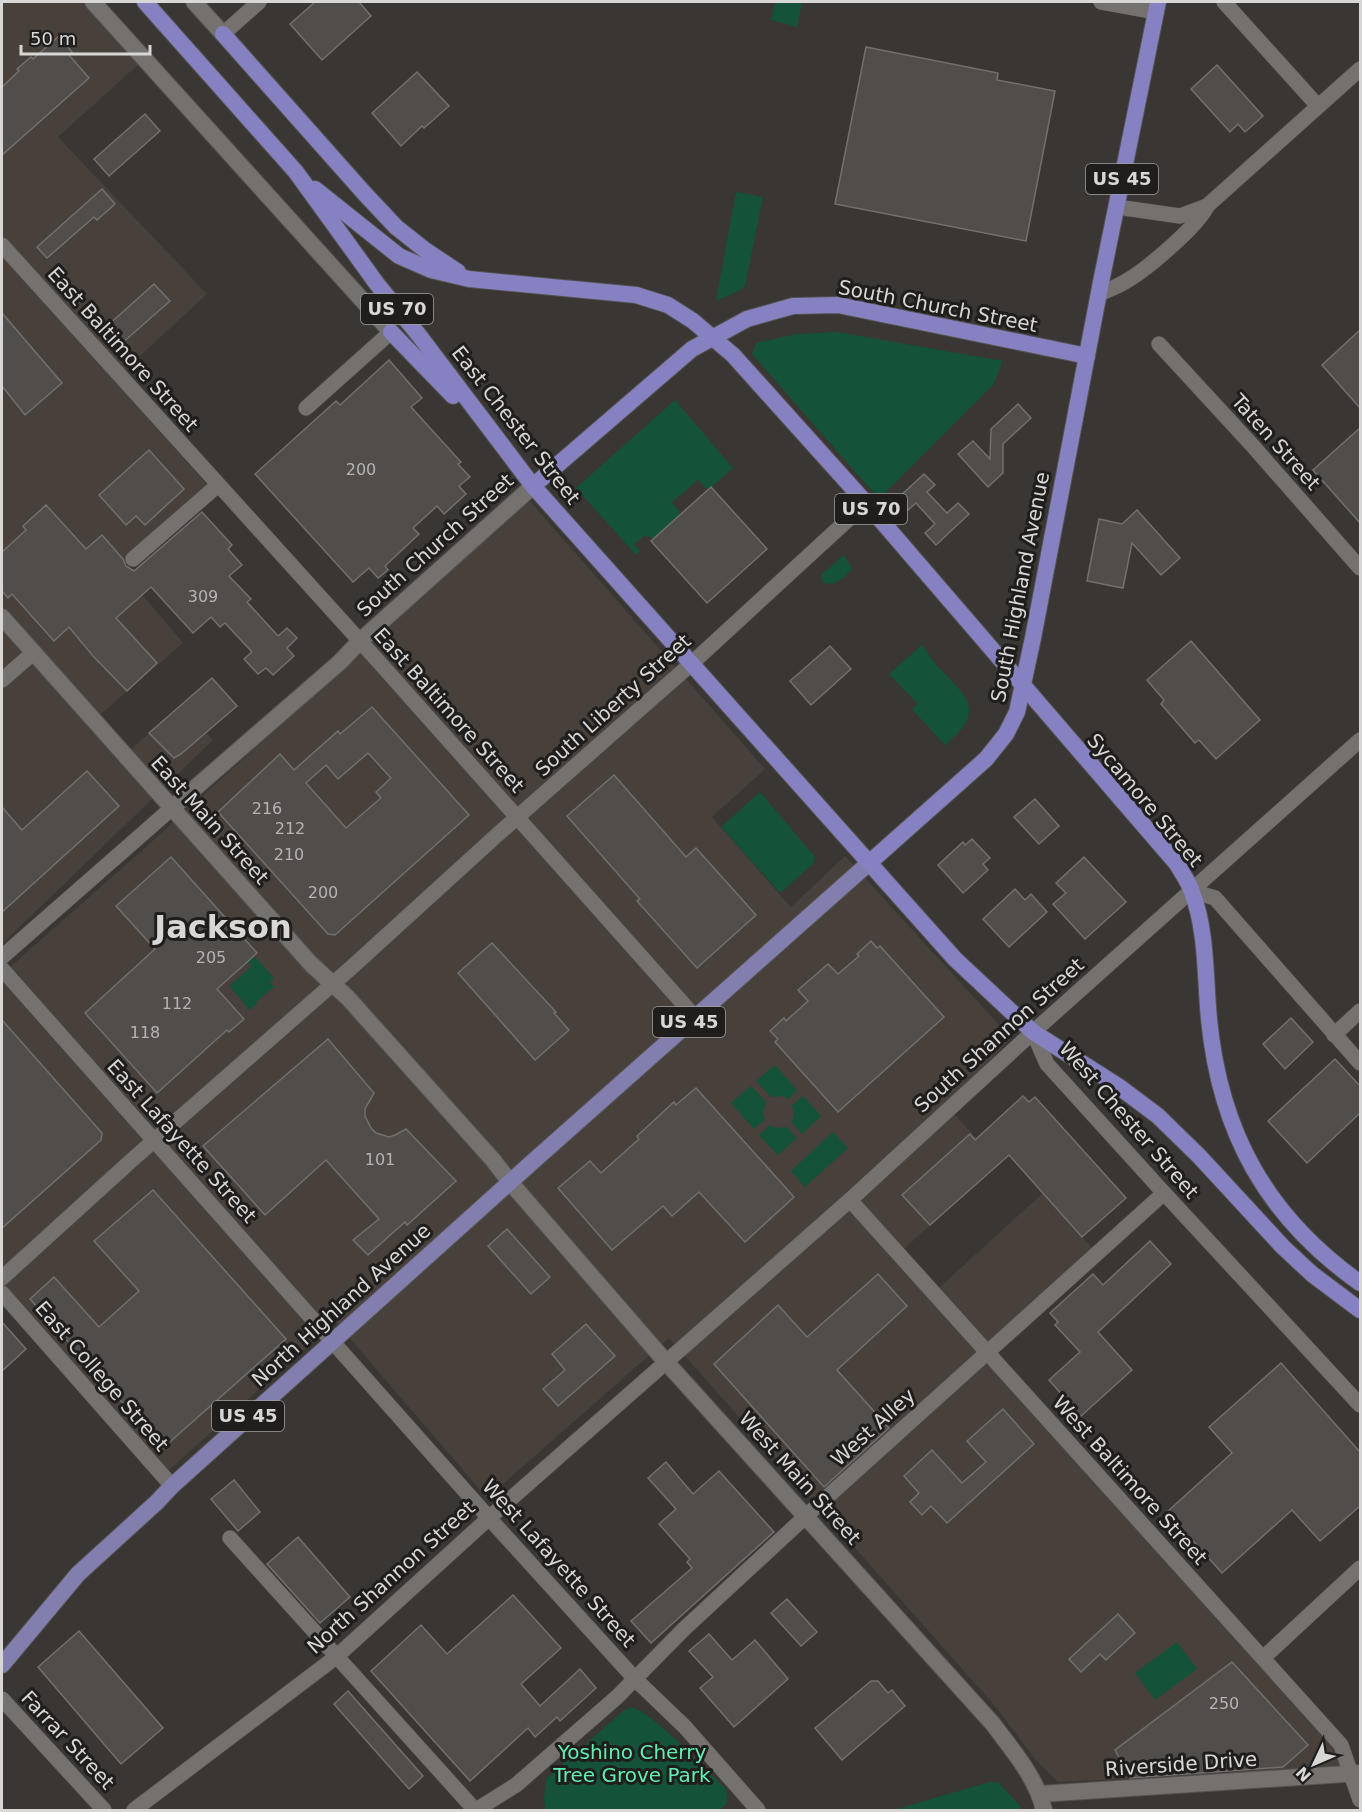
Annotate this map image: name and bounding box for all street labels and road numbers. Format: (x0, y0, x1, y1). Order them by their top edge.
road number: US 45 (1086, 164, 1158, 194)
street label: East Baltimore Street (43, 262, 203, 436)
street label: South Church Street (836, 275, 1040, 337)
road number: US 70 (361, 294, 433, 324)
street label: East Chester Street (447, 341, 585, 509)
street label: Taten Street (1226, 388, 1326, 495)
street label: South Church Street (352, 468, 518, 622)
street label: South Highland Avenue (986, 470, 1054, 704)
road number: US 70 (835, 494, 907, 524)
street label: East Baltimore Street (369, 623, 529, 797)
street label: South Liberty Street (530, 629, 696, 781)
street label: Sycamore Street (1082, 728, 1208, 872)
street label: East Main Street (146, 751, 274, 889)
street label: South Shannon Street (909, 953, 1089, 1117)
road number: US 45 (653, 1007, 725, 1037)
street label: West Chester Street (1054, 1037, 1204, 1204)
street label: East Lafayette Street (102, 1054, 262, 1228)
street label: North Highland Avenue (247, 1218, 435, 1392)
street label: East College Street (30, 1296, 174, 1456)
street label: West Alley (826, 1383, 920, 1471)
street label: West Baltimore Street (1048, 1390, 1212, 1570)
road number: US 45 (212, 1401, 284, 1431)
street label: West Main Street (734, 1407, 866, 1549)
street label: West Lafayette Street (477, 1474, 641, 1652)
street label: North Shannon Street (302, 1495, 480, 1659)
street label: Farrar Street (16, 1686, 120, 1794)
street label: Riverside Drive (1104, 1747, 1258, 1781)

